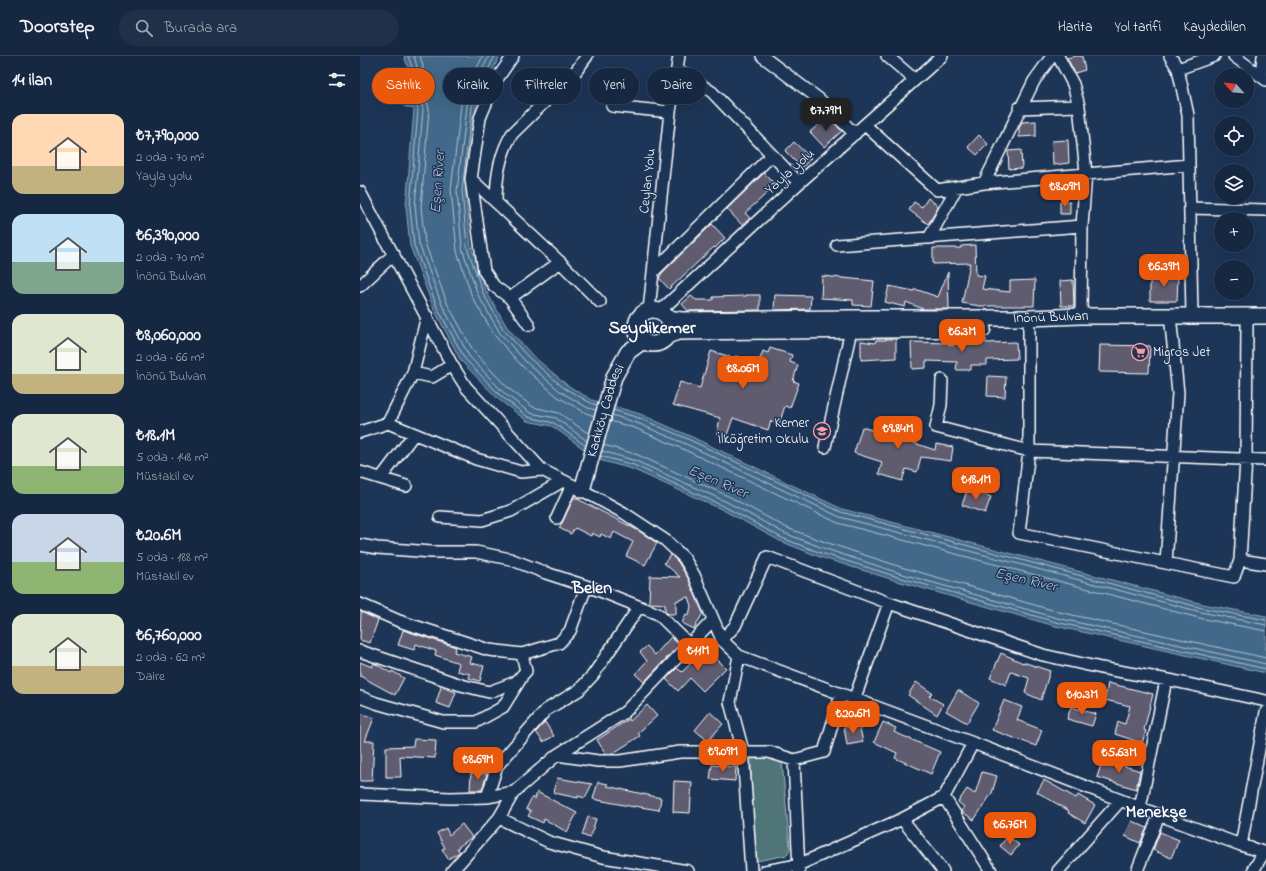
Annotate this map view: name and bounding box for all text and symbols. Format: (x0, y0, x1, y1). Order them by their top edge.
search box (119, 10, 399, 46)
text: Doorstep (20, 14, 95, 41)
icon: search (133, 17, 155, 39)
text: Burada ara (165, 17, 237, 39)
text: Harita (1058, 17, 1093, 38)
text: Yol tarifi (1115, 17, 1161, 38)
text: Kaydedilen (1183, 17, 1246, 38)
text: 14 ilan (12, 68, 52, 93)
chip: Satılık (372, 68, 435, 104)
chip: Kiralık (443, 68, 503, 104)
chip: Filtreler (511, 68, 581, 104)
chip: Yeni (589, 68, 639, 104)
chip: Daire (647, 68, 706, 104)
north arrow (1214, 68, 1254, 108)
map controls (1214, 68, 1254, 300)
icon: filters (326, 69, 348, 91)
pin: ₺7.79M (793, 98, 859, 132)
text: ₺7.79M (810, 101, 842, 120)
button: locate (1214, 116, 1254, 156)
text: ₺7,790,000 (136, 123, 199, 148)
icon: home (44, 130, 92, 178)
street label: Yayla yolu (760, 144, 820, 201)
water label: Eşen River (425, 147, 451, 214)
street label: Ceylan Yolu (634, 147, 663, 215)
text: 2 oda · 70 m² (136, 148, 204, 167)
button: layers (1214, 164, 1254, 204)
text: Yayla yolu (136, 167, 192, 186)
pin: ₺8.09M (1032, 174, 1098, 208)
text: ₺8.09M (1049, 177, 1081, 196)
button: + (1214, 212, 1254, 252)
text: ₺6,390,000 (136, 223, 199, 248)
icon: home (44, 230, 92, 278)
text: 2 oda · 70 m² (136, 248, 204, 267)
pin: ₺6.39M (1131, 254, 1197, 288)
text: ₺6.39M (1148, 257, 1180, 276)
button: − (1214, 260, 1254, 300)
text: İnönü Bulvarı (136, 267, 206, 286)
street label: İnönü Bulvarı (1013, 305, 1089, 329)
district label: Seydikemer (608, 316, 696, 343)
pin: ₺6.3M (934, 319, 990, 353)
text: ₺6.3M (948, 322, 976, 341)
text: ₺8,060,000 (136, 323, 201, 348)
icon: home (44, 330, 92, 378)
supermarket icon: Migros Jet (1130, 342, 1150, 362)
place label: Migros Jet (1153, 342, 1211, 364)
text: 2 oda · 66 m² (136, 348, 205, 367)
pin: ₺8.06M (710, 356, 776, 390)
text: ₺8.06M (726, 359, 760, 378)
street label: Kadıköy Caddesi (581, 360, 630, 459)
text: İnönü Bulvarı (136, 367, 206, 386)
place label: Kemer İlköğretim Okulu (718, 413, 810, 451)
pin: ₺9.84M (865, 416, 931, 450)
text: ₺9.84M (882, 419, 914, 438)
school or university icon: Kemer İlköğretim Okulu (812, 421, 832, 441)
text: ₺18.1M (136, 423, 175, 448)
icon: home (44, 430, 92, 478)
text: 5 oda · 148 m² (136, 448, 209, 467)
water label: Eşen River (685, 460, 754, 505)
text: Müstakil ev (136, 467, 194, 486)
pin: ₺18.1M (943, 467, 1009, 501)
text: ₺18.1M (961, 470, 991, 489)
text: ₺20.6M (136, 523, 182, 548)
icon: home (44, 530, 92, 578)
text: 5 oda · 188 m² (136, 548, 208, 567)
water label: Eşen River (993, 562, 1062, 598)
text: Müstakil ev (136, 567, 194, 586)
district label: Belen (571, 576, 612, 602)
text: ₺6,760,000 (136, 623, 202, 648)
icon: home (44, 630, 92, 678)
pin: ₺11M (674, 638, 722, 672)
text: ₺11M (687, 641, 709, 660)
text: 2 oda · 62 m² (136, 648, 205, 667)
text: Daire (136, 667, 165, 686)
pin: ₺10.3M (1049, 682, 1115, 716)
text: ₺10.3M (1066, 685, 1098, 704)
pin: ₺20.6M (820, 701, 886, 735)
text: ₺20.6M (836, 704, 870, 723)
pin: ₺9.09M (690, 739, 756, 773)
pin: ₺5.63M (1086, 740, 1152, 774)
text: ₺9.09M (708, 742, 738, 761)
text: ₺5.63M (1101, 743, 1137, 762)
pin: ₺8.69M (445, 747, 511, 781)
text: ₺8.69M (462, 750, 494, 769)
district label: Menekşe (1125, 800, 1187, 826)
pin: ₺6.76M (977, 812, 1043, 846)
text: ₺6.76M (993, 815, 1027, 834)

